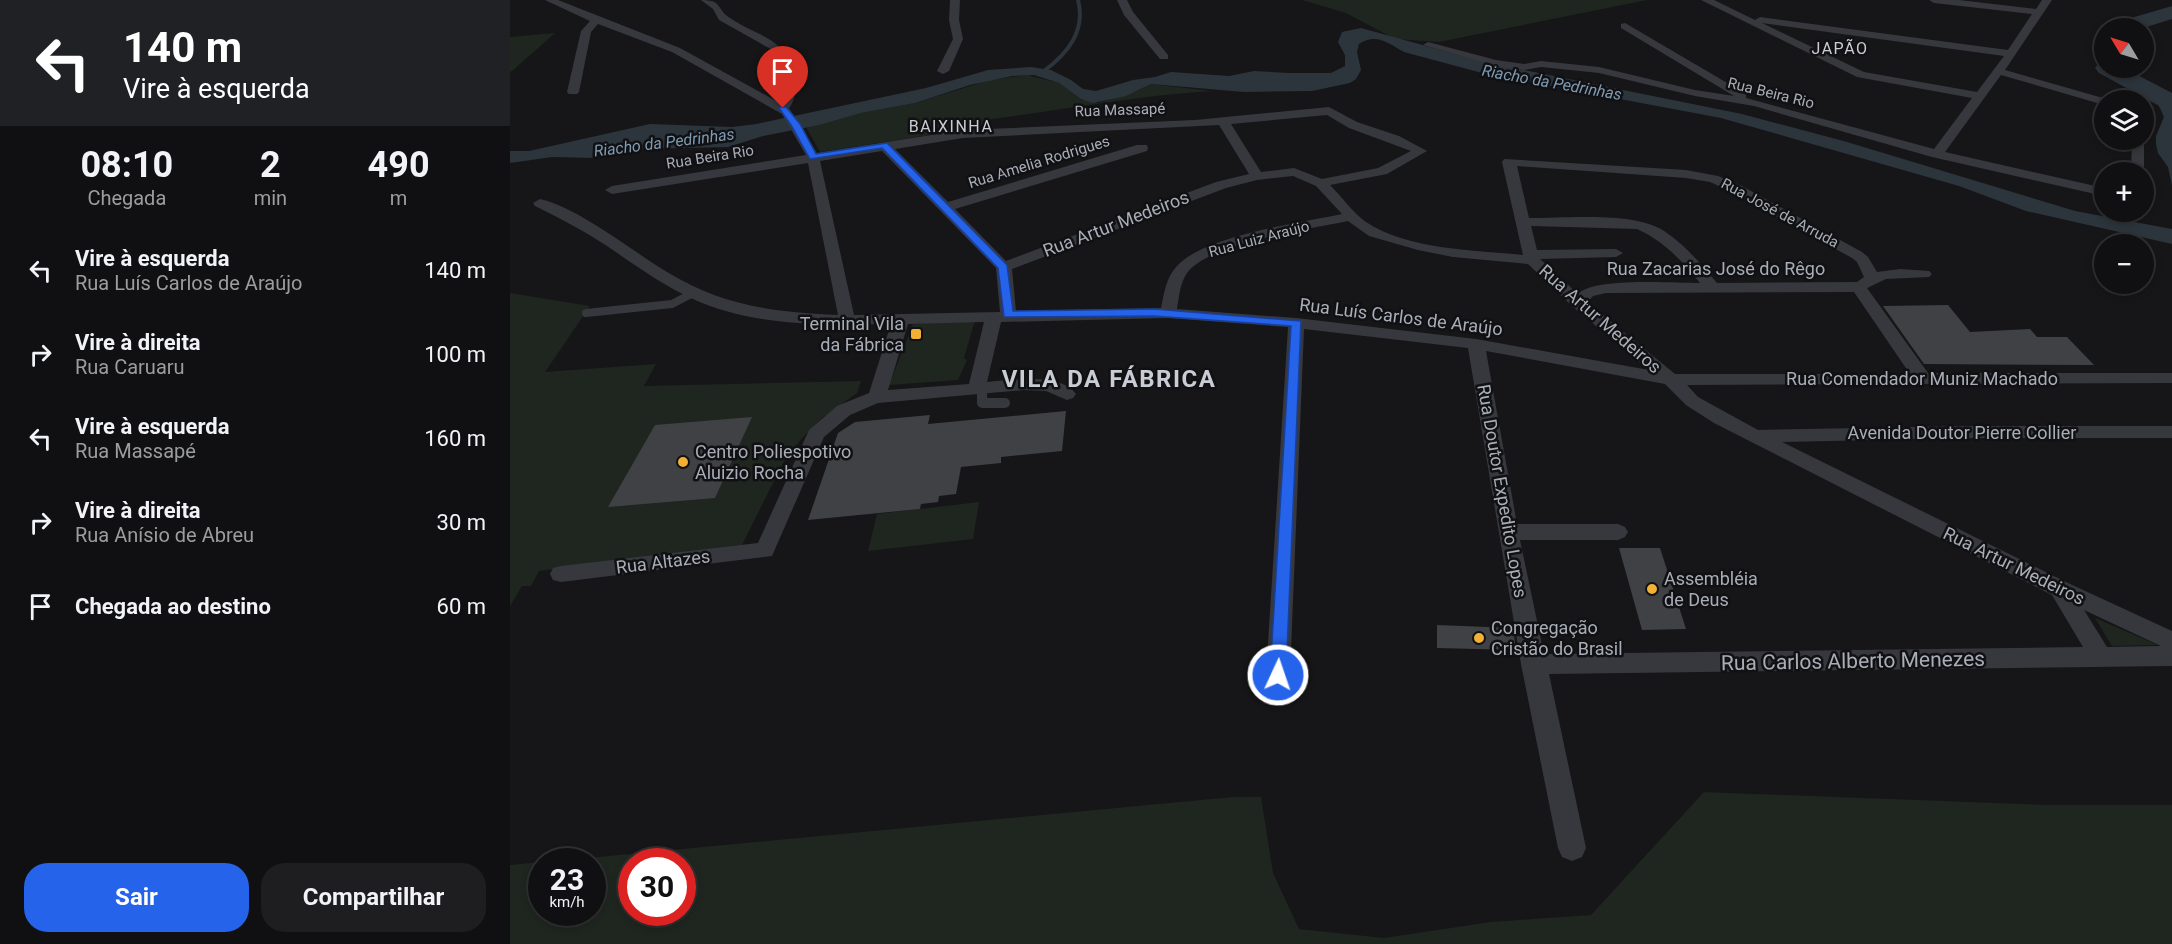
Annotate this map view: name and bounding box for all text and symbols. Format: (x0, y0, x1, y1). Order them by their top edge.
north arrow (2094, 18, 2154, 78)
map controls (2094, 18, 2154, 294)
text: 140 m (123, 23, 242, 72)
icon: left (24, 24, 102, 102)
district label: JAPÃO (1812, 38, 1868, 58)
pin (757, 46, 808, 108)
icon: arrive (766, 55, 799, 88)
water label: Riacho da Pedrinhas (1481, 61, 1623, 104)
text: Vire à esquerda (123, 73, 310, 105)
street label: Rua Beira Rio (1726, 74, 1816, 112)
button: layers (2094, 90, 2154, 150)
street label: Rua Massapé (1074, 99, 1166, 121)
district label: BAIXINHA (909, 117, 993, 136)
water label: Riacho da Pedrinhas (593, 124, 736, 161)
street label: Rua Amelia Rodrigues (966, 132, 1112, 192)
street label: Rua Beira Rio (665, 141, 755, 173)
text: 08:10 (80, 144, 173, 186)
text: 2 (260, 144, 281, 186)
text: 490 (368, 144, 430, 186)
button: + (2094, 162, 2154, 222)
street label: Rua José de Arruda (1718, 174, 1842, 252)
text: Chegada (87, 186, 166, 210)
text: min (254, 186, 287, 210)
text: m (390, 186, 407, 210)
street label: Rua Artur Medeiros (1040, 186, 1192, 261)
street label: Rua Luiz Araújo (1207, 217, 1311, 261)
button: − (2094, 234, 2154, 294)
text: Vire à esquerda (75, 246, 229, 271)
icon: left (24, 254, 57, 287)
text: 140 m (424, 258, 486, 283)
street label: Rua Zacarias José do Rêgo (1607, 258, 1825, 279)
street label: Rua Artur Medeiros (1535, 260, 1666, 377)
text: Rua Luís Carlos de Araújo (75, 271, 302, 295)
street label: Rua Luís Carlos de Araújo (1298, 294, 1504, 339)
place label: Terminal Vila da Fábrica (800, 313, 904, 355)
marker: Terminal Vila da Fábrica (909, 327, 923, 341)
text: Vire à direita (75, 330, 201, 355)
icon: right (24, 338, 57, 371)
text: 100 m (424, 342, 486, 367)
text: Rua Caruaru (75, 355, 185, 379)
district label: VILA DA FÁBRICA (1002, 365, 1216, 393)
street label: Rua Comendador Muniz Machado (1786, 368, 2058, 389)
street label: Rua Doutor Expedito Lopes (1473, 382, 1532, 599)
text: Vire à esquerda (75, 414, 229, 439)
icon: left (24, 422, 57, 455)
street label: Avenida Doutor Pierre Collier (1848, 422, 2076, 443)
text: 160 m (424, 426, 486, 451)
text: Rua Massapé (75, 439, 196, 463)
place label: Centro Poliespotivo Aluizio Rocha (695, 441, 851, 483)
marker: Centro Poliespotivo Aluizio Rocha (676, 455, 690, 469)
text: Vire à direita (75, 498, 201, 523)
icon: right (24, 506, 57, 539)
text: 30 m (437, 510, 486, 535)
street label: Rua Artur Medeiros (1940, 522, 2088, 609)
text: Rua Anísio de Abreu (75, 523, 254, 547)
street label: Rua Altazes (615, 545, 711, 578)
place label: Assembléia de Deus (1664, 568, 1758, 610)
marker: Assembléia de Deus (1645, 582, 1659, 596)
icon: arrive (24, 590, 57, 623)
text: Chegada ao destino (75, 594, 271, 619)
text: 60 m (437, 594, 486, 619)
place label: Congregação Cristão do Brasil (1491, 617, 1623, 659)
marker: Congregação Cristão do Brasil (1472, 631, 1486, 645)
position arrow (1246, 643, 1310, 707)
street label: Rua Carlos Alberto Menezes (1721, 647, 1985, 675)
speed limit sign: 30 (618, 848, 696, 926)
text: 23 (550, 862, 584, 897)
button: Sair (24, 863, 249, 932)
button: Compartilhar (261, 863, 486, 932)
text: km/h (549, 893, 585, 911)

